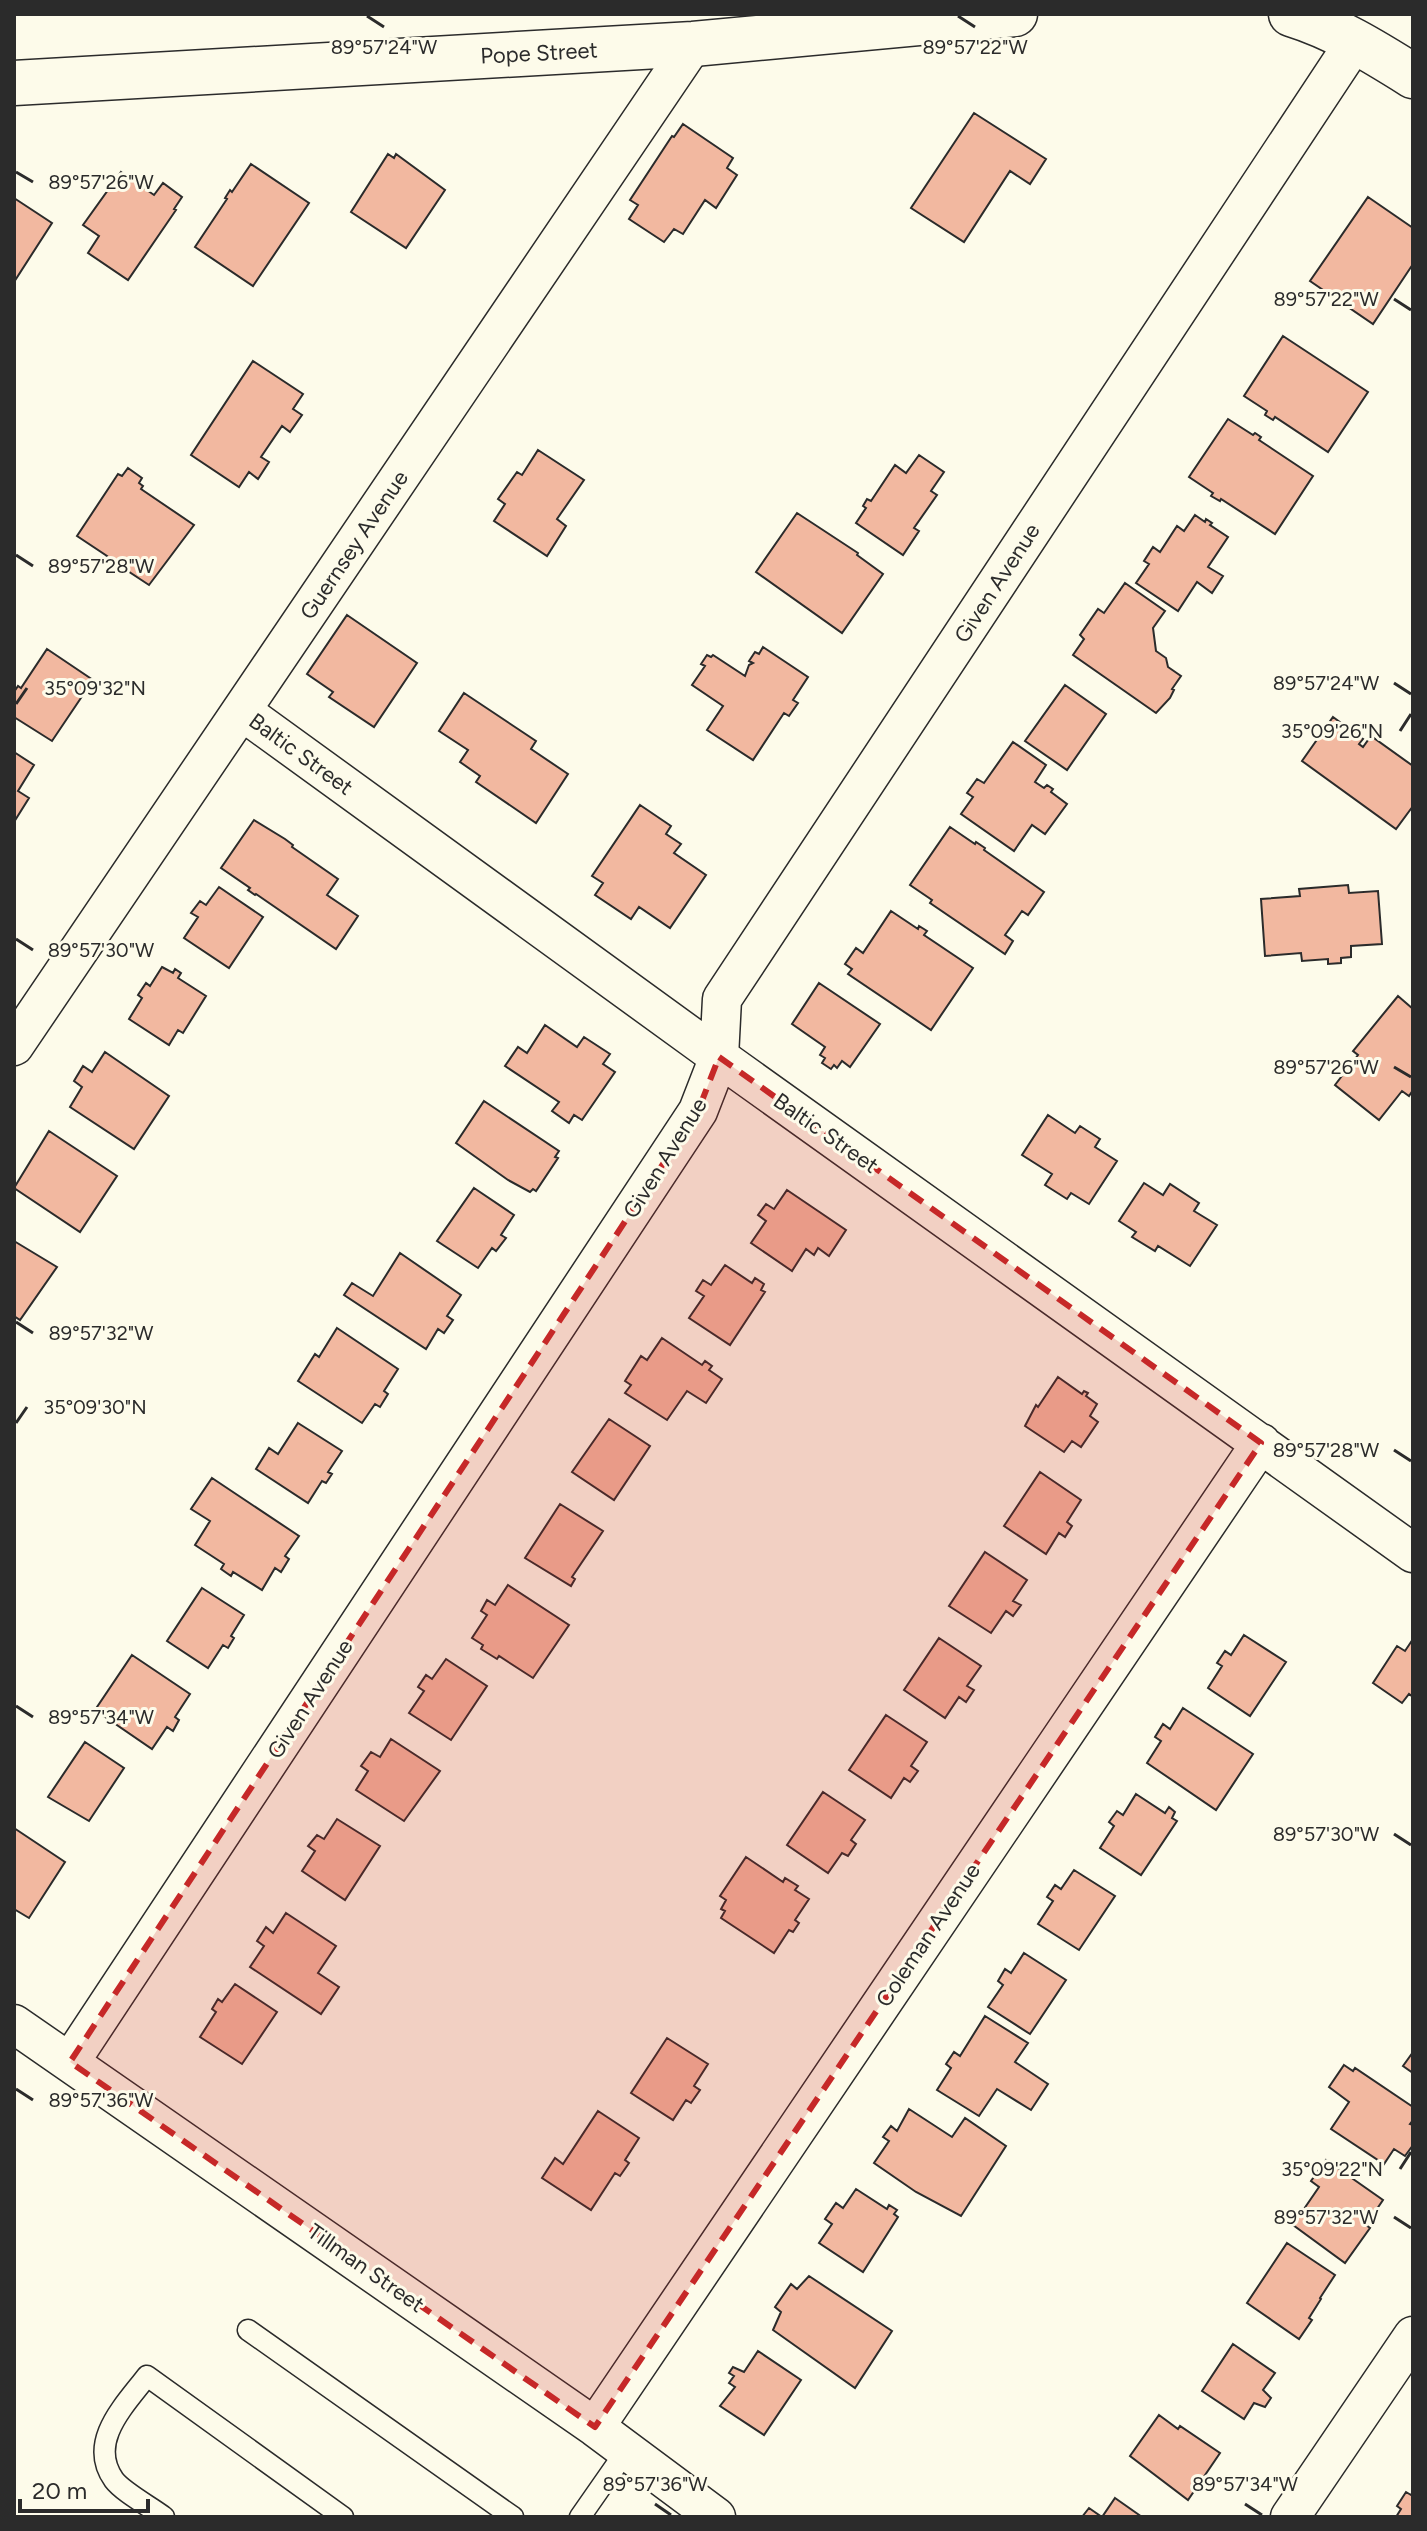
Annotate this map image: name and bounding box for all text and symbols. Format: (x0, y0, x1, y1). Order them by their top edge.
text: 89°57'24"W (331, 35, 437, 59)
text: 89°57'22"W (922, 35, 1028, 59)
street label: Pope Street (480, 36, 598, 70)
text: 89°57'26"W (48, 170, 154, 194)
text: 89°57'22"W (1273, 287, 1379, 311)
street label: Guernsey Avenue (294, 465, 414, 625)
street label: Given Avenue (948, 518, 1046, 648)
text: 89°57'28"W (48, 554, 154, 578)
text: 89°57'24"W (1273, 671, 1379, 695)
text: 35°09'32"N (44, 676, 146, 700)
street label: Baltic Street (244, 707, 358, 801)
text: 35°09'26"N (1281, 719, 1383, 743)
text: 89°57'30"W (48, 938, 154, 962)
text: 89°57'26"W (1273, 1055, 1379, 1079)
street label: Baltic Street (768, 1087, 884, 1179)
street label: Given Avenue (617, 1093, 713, 1223)
text: 89°57'32"W (49, 1321, 153, 1345)
text: 35°09'30"N (43, 1395, 147, 1419)
text: 89°57'28"W (1273, 1438, 1379, 1462)
street label: Given Avenue (261, 1634, 359, 1764)
text: 89°57'34"W (48, 1705, 154, 1729)
text: 89°57'30"W (1273, 1822, 1379, 1846)
street label: Coleman Avenue (870, 1858, 986, 2012)
text: 89°57'36"W (48, 2088, 154, 2112)
text: 35°09'22"N (1281, 2157, 1383, 2181)
text: 89°57'32"W (1274, 2205, 1378, 2229)
street label: Tillman Street (302, 2218, 430, 2318)
scale bar (20, 2463, 148, 2513)
text: 89°57'36"W (602, 2472, 708, 2496)
text: 89°57'34"W (1192, 2472, 1298, 2496)
text: 20 m (32, 2476, 87, 2505)

